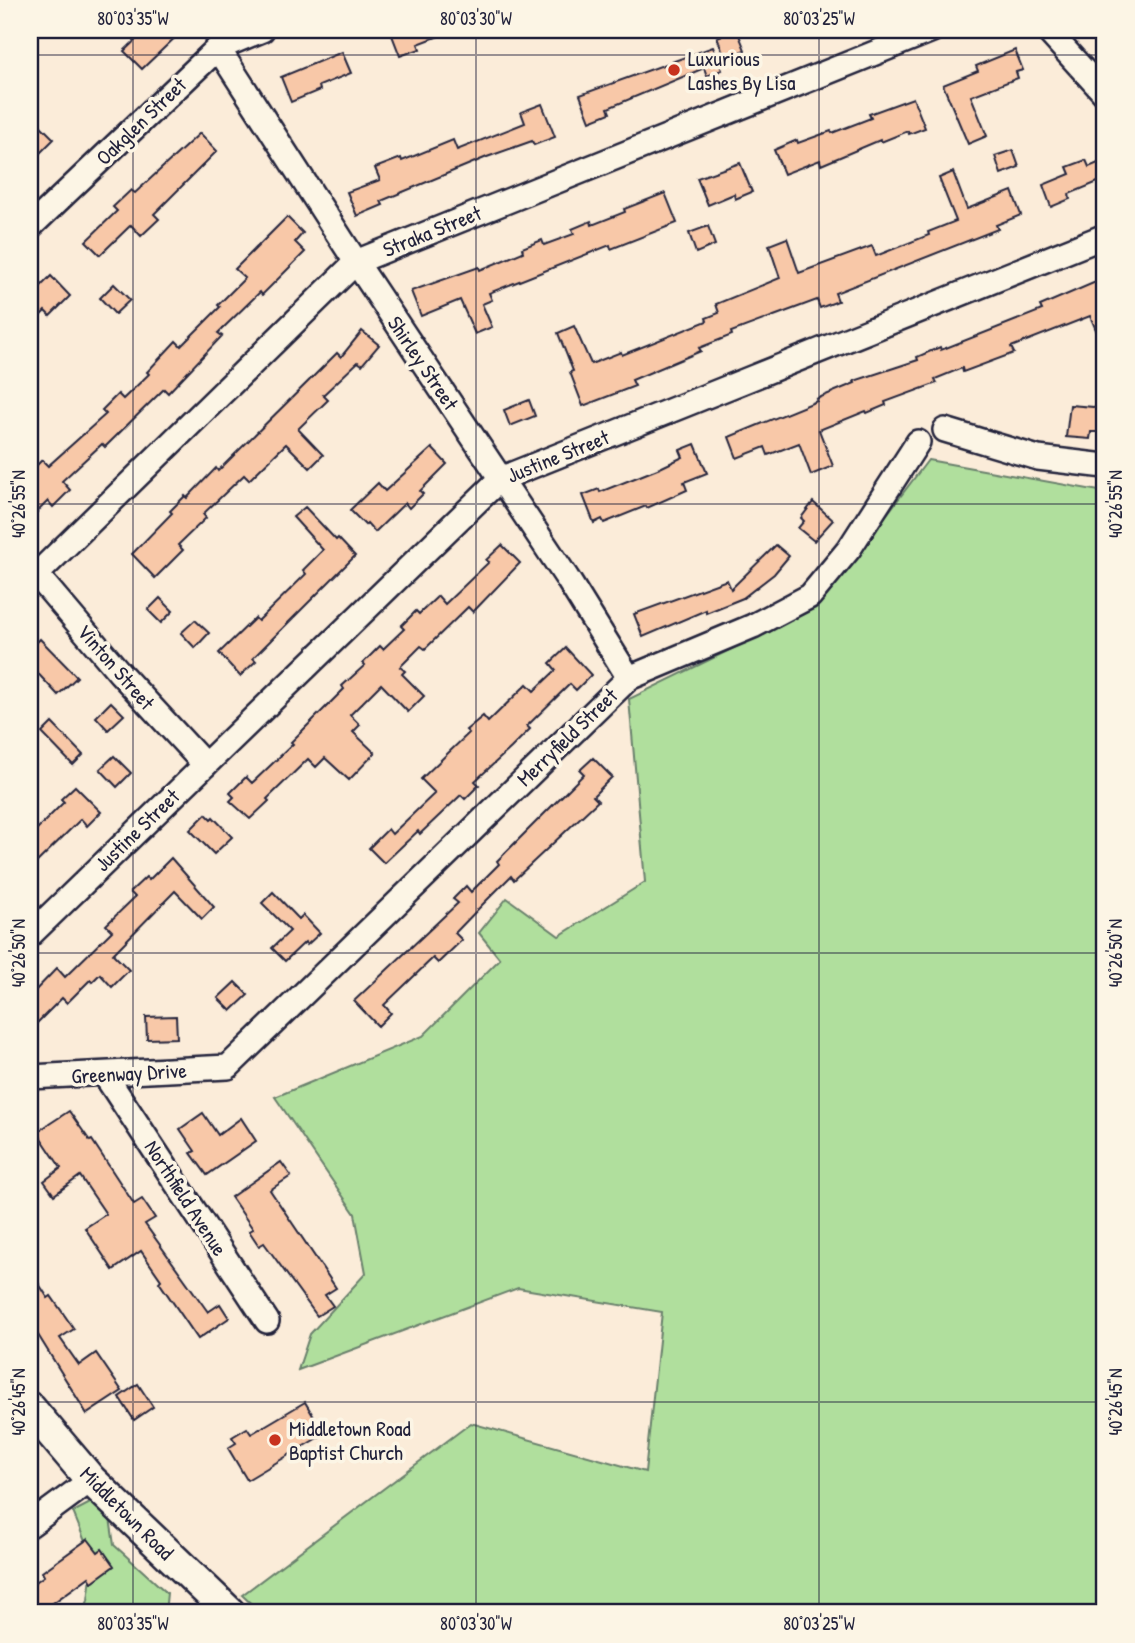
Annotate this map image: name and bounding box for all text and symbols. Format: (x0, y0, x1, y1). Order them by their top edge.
text: 80°03'35"W (97, 6, 169, 31)
text: 80°03'30"W (440, 6, 512, 31)
text: 80°03'25"W (783, 6, 855, 31)
place label: Luxurious Lashes By Lisa (688, 44, 795, 97)
marker: Luxurious Lashes By Lisa (666, 62, 682, 78)
street label: Oakglen Street (90, 70, 193, 171)
street label: Straka Street (378, 198, 486, 264)
street label: Shirley Street (381, 310, 466, 416)
street label: Justine Street (503, 422, 614, 490)
text: 40°26'55"N (6, 470, 31, 538)
text: 40°26'55"N (1103, 470, 1128, 538)
street label: Vinton Street (71, 618, 162, 717)
street label: Merryfield Street (510, 681, 624, 793)
street label: Justine Street (88, 782, 186, 878)
text: 40°26'50"N (6, 919, 31, 987)
text: 40°26'50"N (1103, 919, 1128, 987)
street label: Greenway Drive (71, 1055, 187, 1091)
street label: Northfield Avenue (138, 1135, 234, 1261)
text: 40°26'45"N (6, 1369, 31, 1435)
text: 40°26'45"N (1103, 1369, 1128, 1435)
place label: Middletown Road Baptist Church (289, 1414, 411, 1467)
marker: Middletown Road Baptist Church (267, 1432, 283, 1448)
street label: Middletown Road (74, 1460, 180, 1566)
text: 80°03'35"W (97, 1611, 169, 1636)
text: 80°03'30"W (440, 1611, 512, 1636)
text: 80°03'25"W (783, 1611, 855, 1636)

